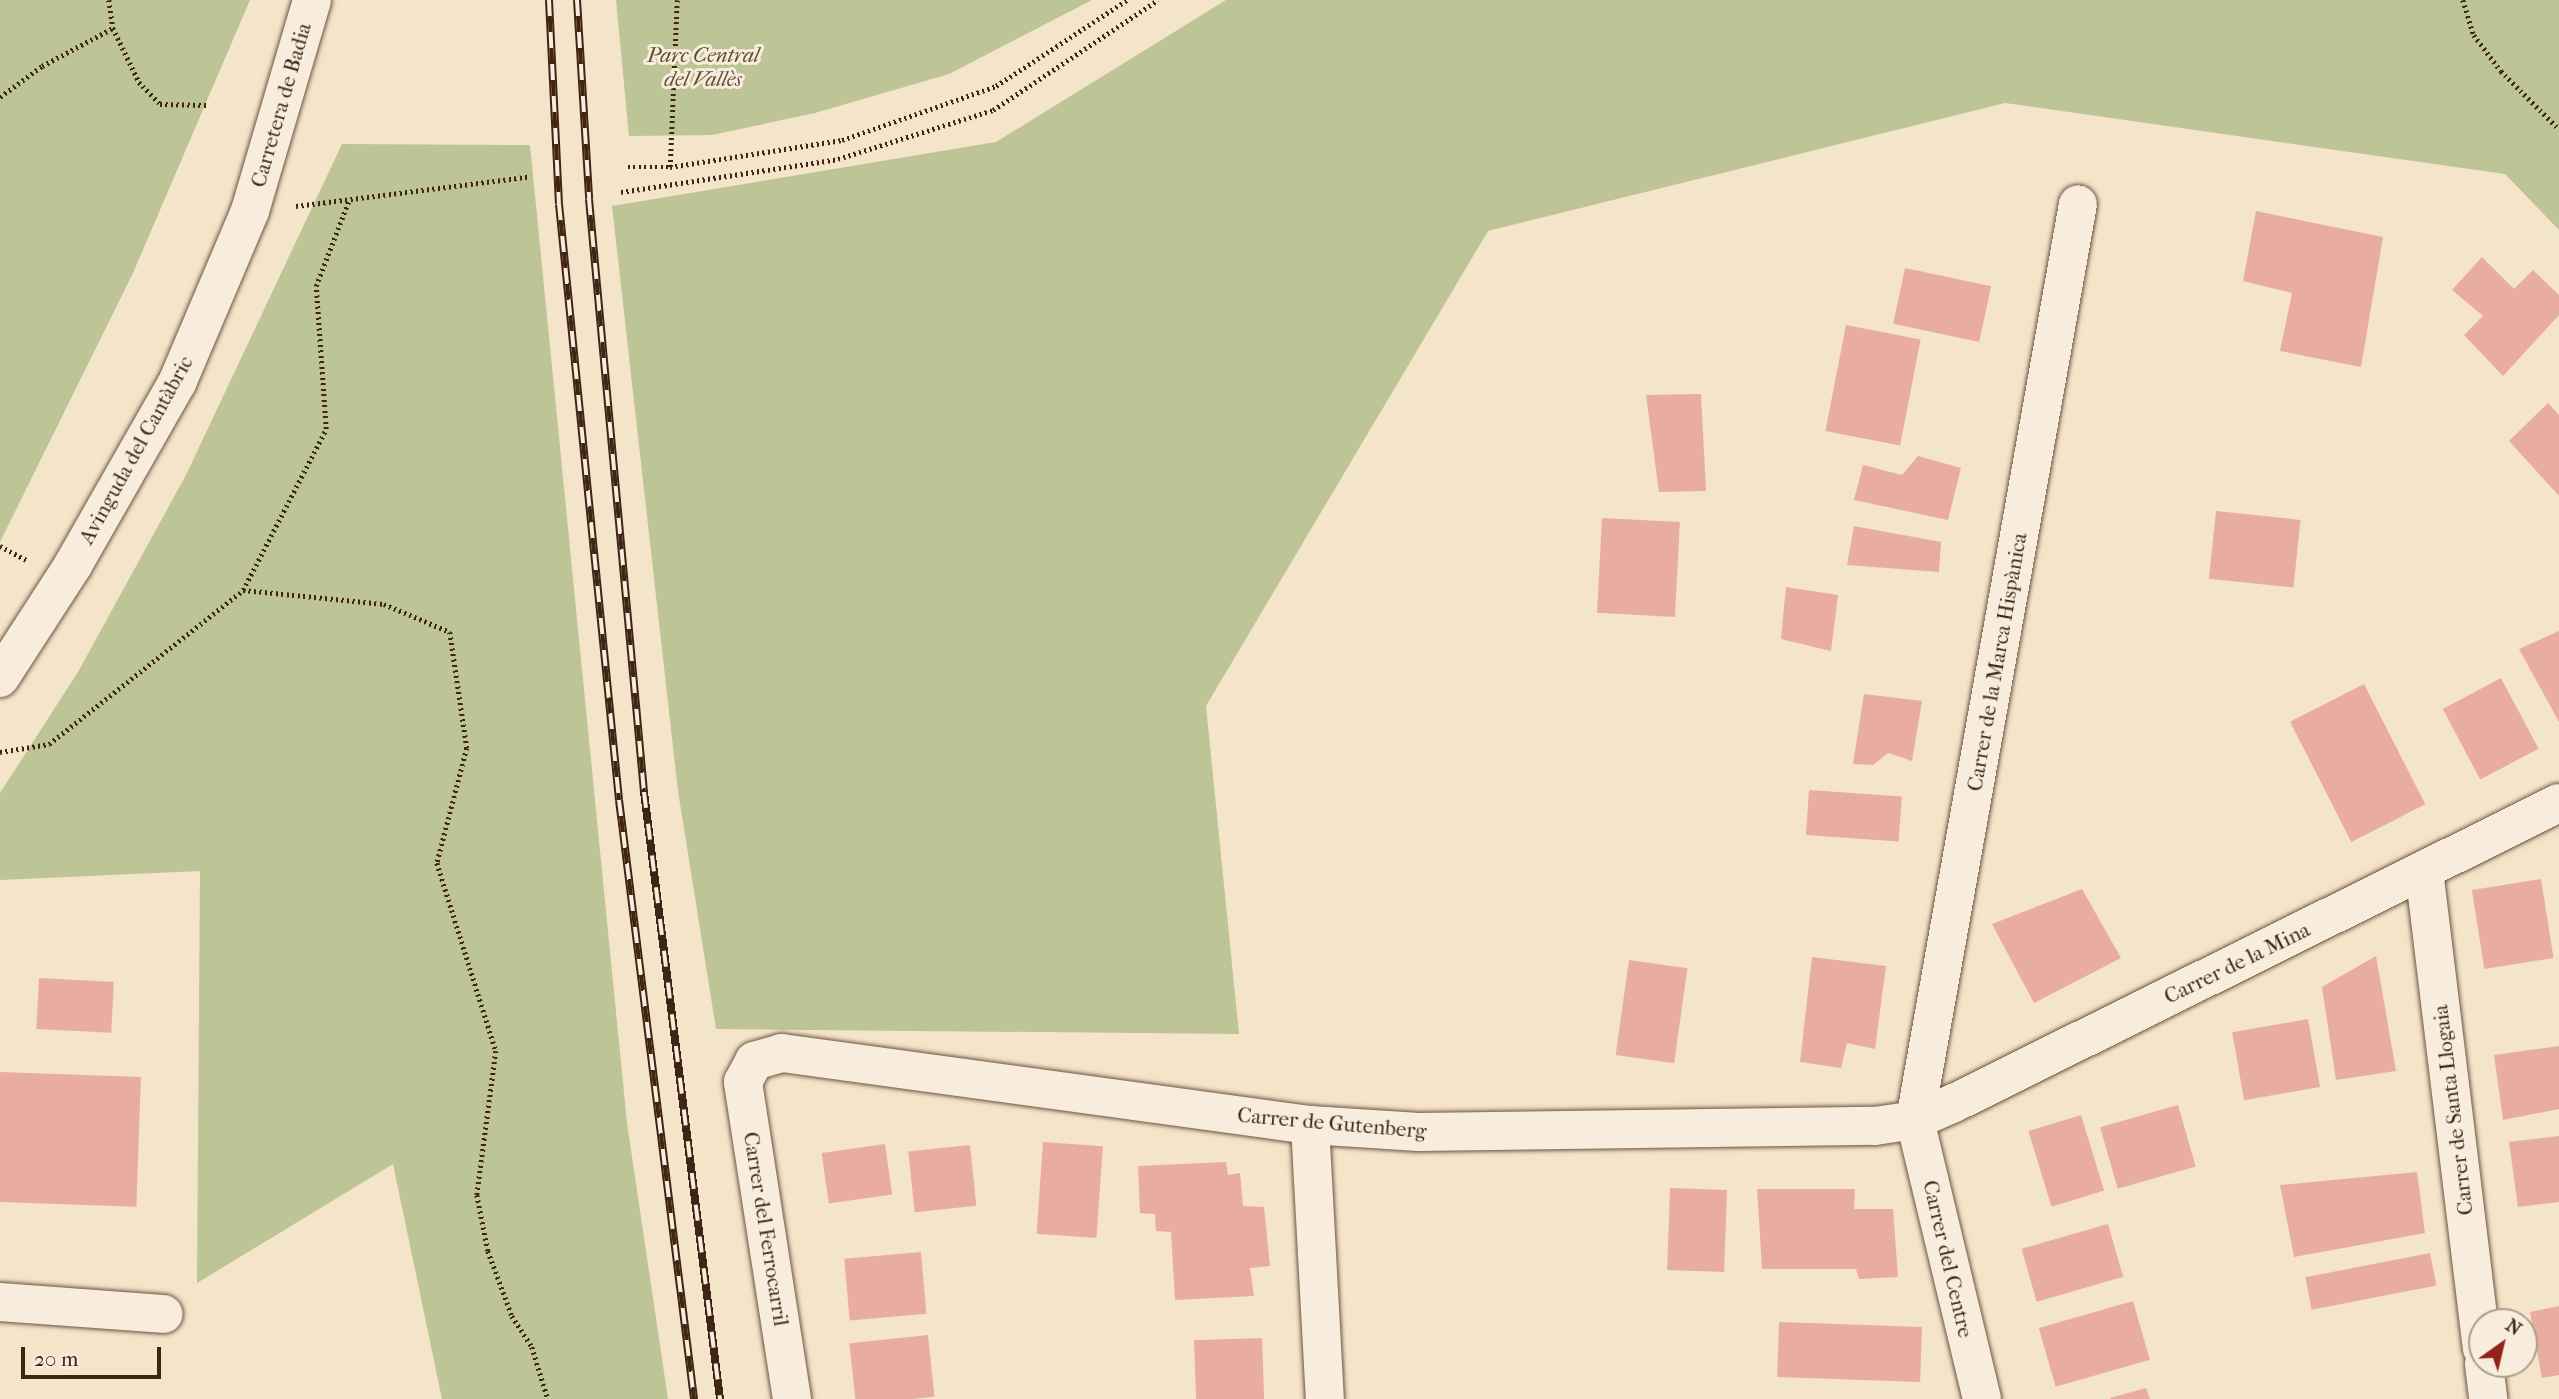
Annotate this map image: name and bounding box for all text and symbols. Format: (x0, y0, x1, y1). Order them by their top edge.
street label: Carretera de Badia (245, 20, 317, 190)
park label: Parc Central del Vallès (647, 42, 759, 92)
street label: Avinguda del Cantàbric (74, 351, 198, 549)
street label: Carrer de la Marca Hispànica (1962, 531, 2032, 793)
street label: Carrer de la Mina (2160, 917, 2314, 1009)
street label: Carrer de Santa Llogaia (2428, 1003, 2478, 1217)
street label: Carrer de Gutenberg (1236, 1102, 1428, 1144)
street label: Carrer del Ferrocarril (738, 1130, 794, 1328)
street label: Carrer del Centre (1918, 1178, 1978, 1340)
north arrow (2468, 1308, 2538, 1378)
text: N (2501, 1314, 2526, 1340)
scale bar (24, 1332, 164, 1376)
text: 20 m (34, 1347, 78, 1371)

